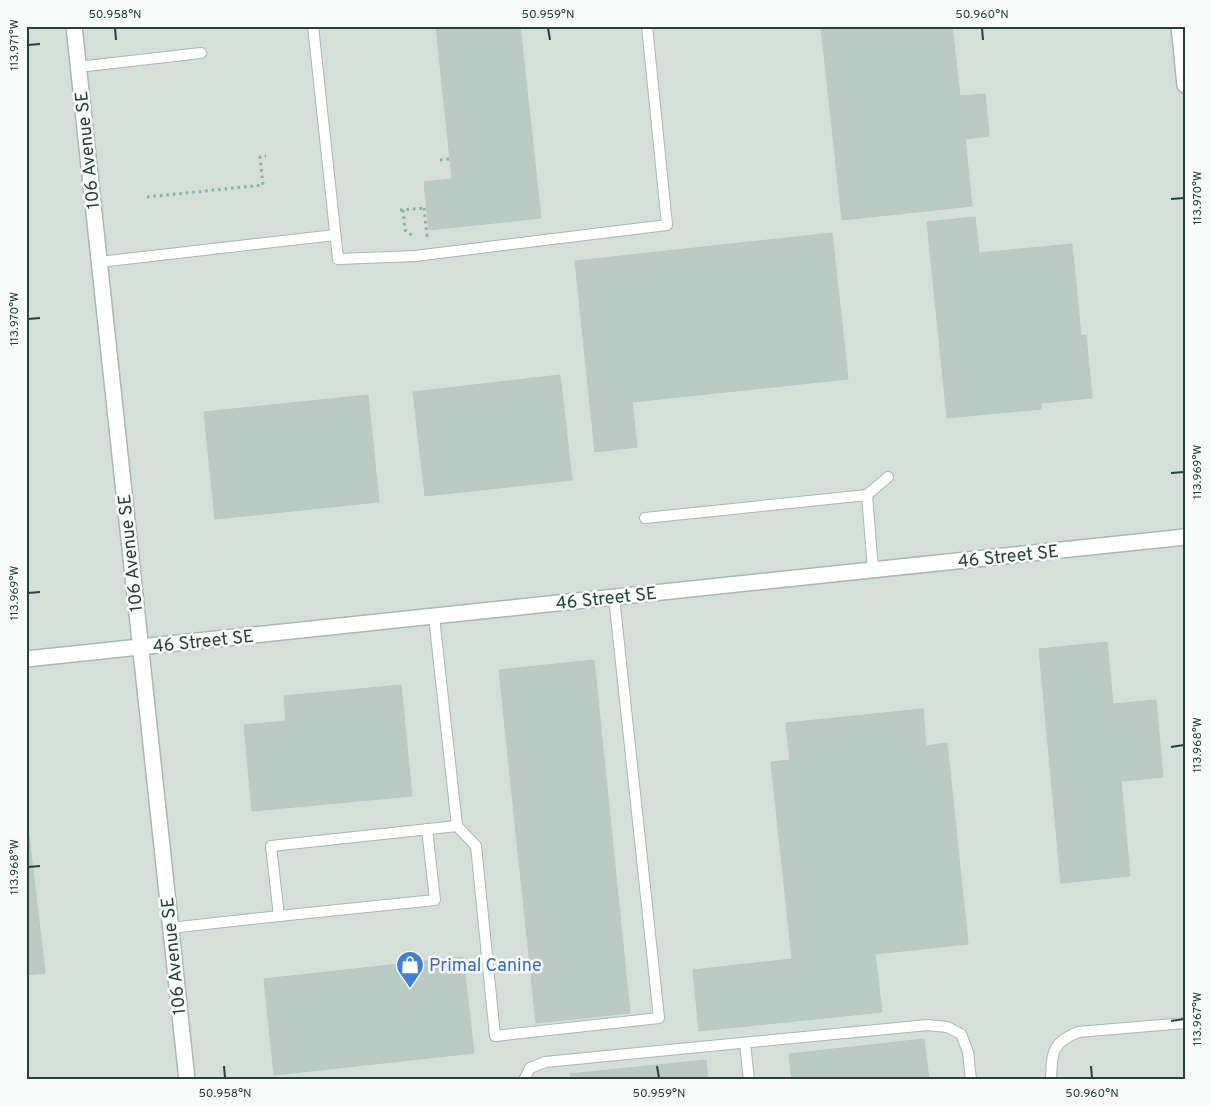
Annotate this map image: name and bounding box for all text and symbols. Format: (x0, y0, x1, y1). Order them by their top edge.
text: 50.958°N (88, 7, 142, 23)
text: 50.959°N (522, 7, 574, 23)
text: 50.960°N (955, 7, 1009, 23)
text: 113.971°W (7, 19, 23, 71)
street label: 106 Avenue SE (71, 90, 106, 210)
text: 113.970°W (1190, 171, 1206, 225)
text: 113.970°W (7, 292, 23, 346)
text: 113.969°W (1190, 445, 1206, 499)
street label: 106 Avenue SE (114, 493, 149, 613)
street label: 46 Street SE (956, 541, 1060, 574)
text: 113.969°W (7, 566, 23, 620)
street label: 46 Street SE (554, 583, 658, 616)
street label: 46 Street SE (151, 626, 255, 659)
text: 113.968°W (1190, 717, 1206, 773)
text: 113.968°W (7, 839, 23, 895)
street label: 106 Avenue SE (157, 896, 192, 1016)
shop icon: Primal Canine (395, 950, 425, 989)
place label: Primal Canine (429, 955, 542, 978)
text: 113.967°W (1190, 992, 1206, 1046)
text: 50.958°N (198, 1086, 252, 1102)
text: 50.959°N (633, 1086, 685, 1102)
text: 50.960°N (1065, 1086, 1119, 1102)

